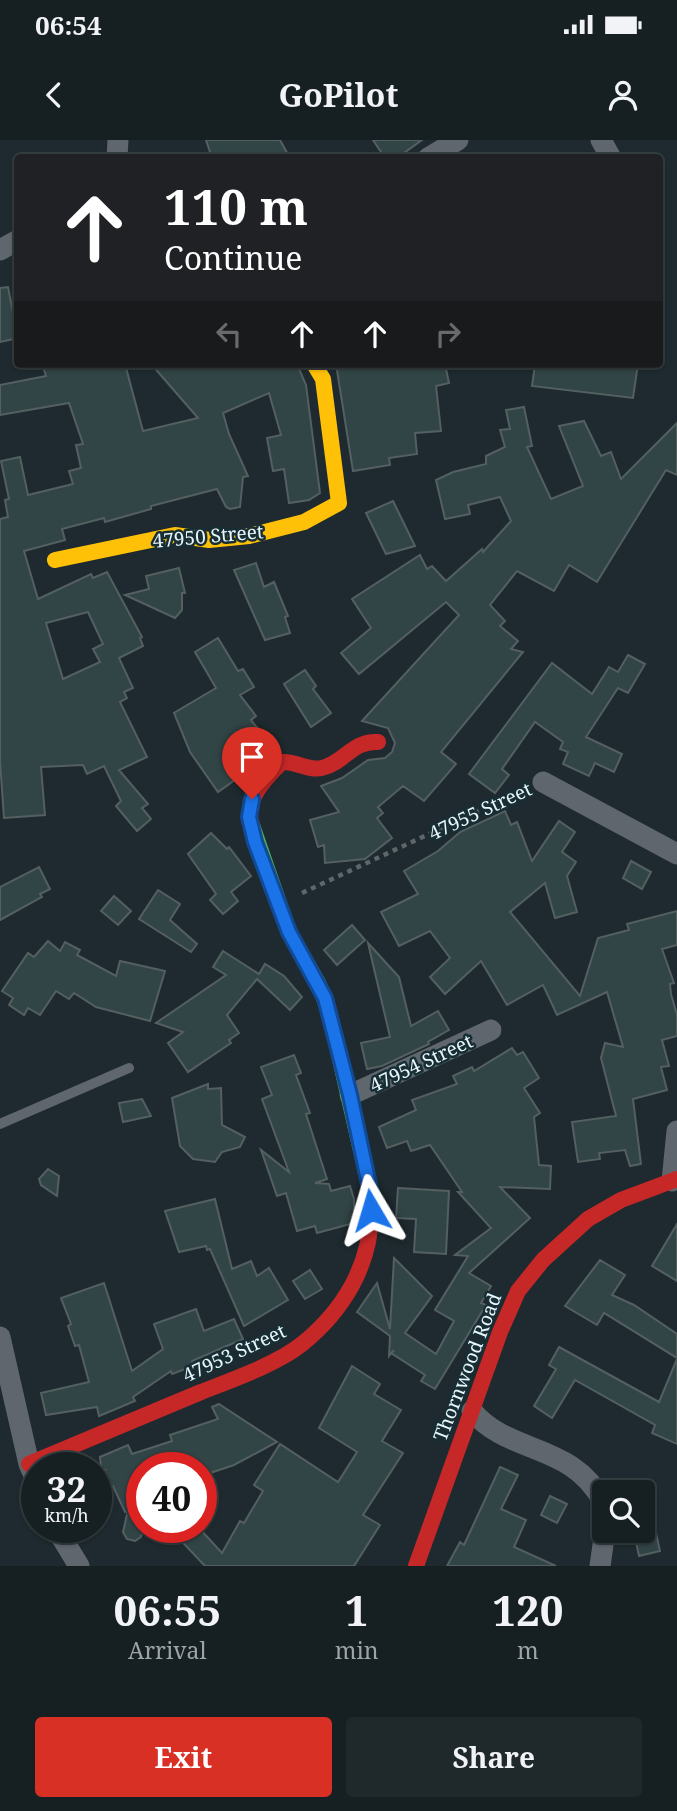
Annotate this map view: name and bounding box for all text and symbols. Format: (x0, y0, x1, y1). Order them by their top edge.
text: 06:54 (35, 7, 102, 43)
text: GoPilot (279, 73, 398, 116)
icon: back (35, 76, 73, 114)
icon: person (604, 76, 642, 114)
text: 110 m (164, 173, 308, 239)
icon: ahead (49, 182, 140, 273)
text: Continue (164, 236, 302, 279)
icon: left (210, 315, 248, 353)
icon: ahead (283, 315, 321, 353)
icon: ahead (356, 315, 394, 353)
icon: right (429, 315, 467, 353)
street label: 47950 Street (152, 518, 265, 554)
pin (222, 727, 282, 799)
icon: arrive (233, 738, 271, 776)
street label: 47955 Street (424, 776, 536, 846)
street label: 47954 Street (365, 1028, 477, 1098)
position arrow (334, 1173, 408, 1247)
street label: Thornwood Road (427, 1289, 507, 1445)
street label: 47953 Street (178, 1318, 290, 1388)
speed limit sign: 40 (126, 1452, 217, 1543)
text: 32 (47, 1465, 86, 1512)
map controls (592, 1480, 655, 1543)
button: search (592, 1480, 655, 1543)
text: km/h (44, 1503, 89, 1527)
text: 06:55 (114, 1581, 221, 1638)
text: 1 (345, 1581, 369, 1638)
text: 120 (492, 1581, 563, 1638)
text: Arrival (128, 1634, 207, 1666)
text: min (335, 1634, 379, 1666)
text: m (517, 1634, 539, 1666)
button: Exit (35, 1717, 332, 1797)
button: Share (346, 1717, 642, 1797)

